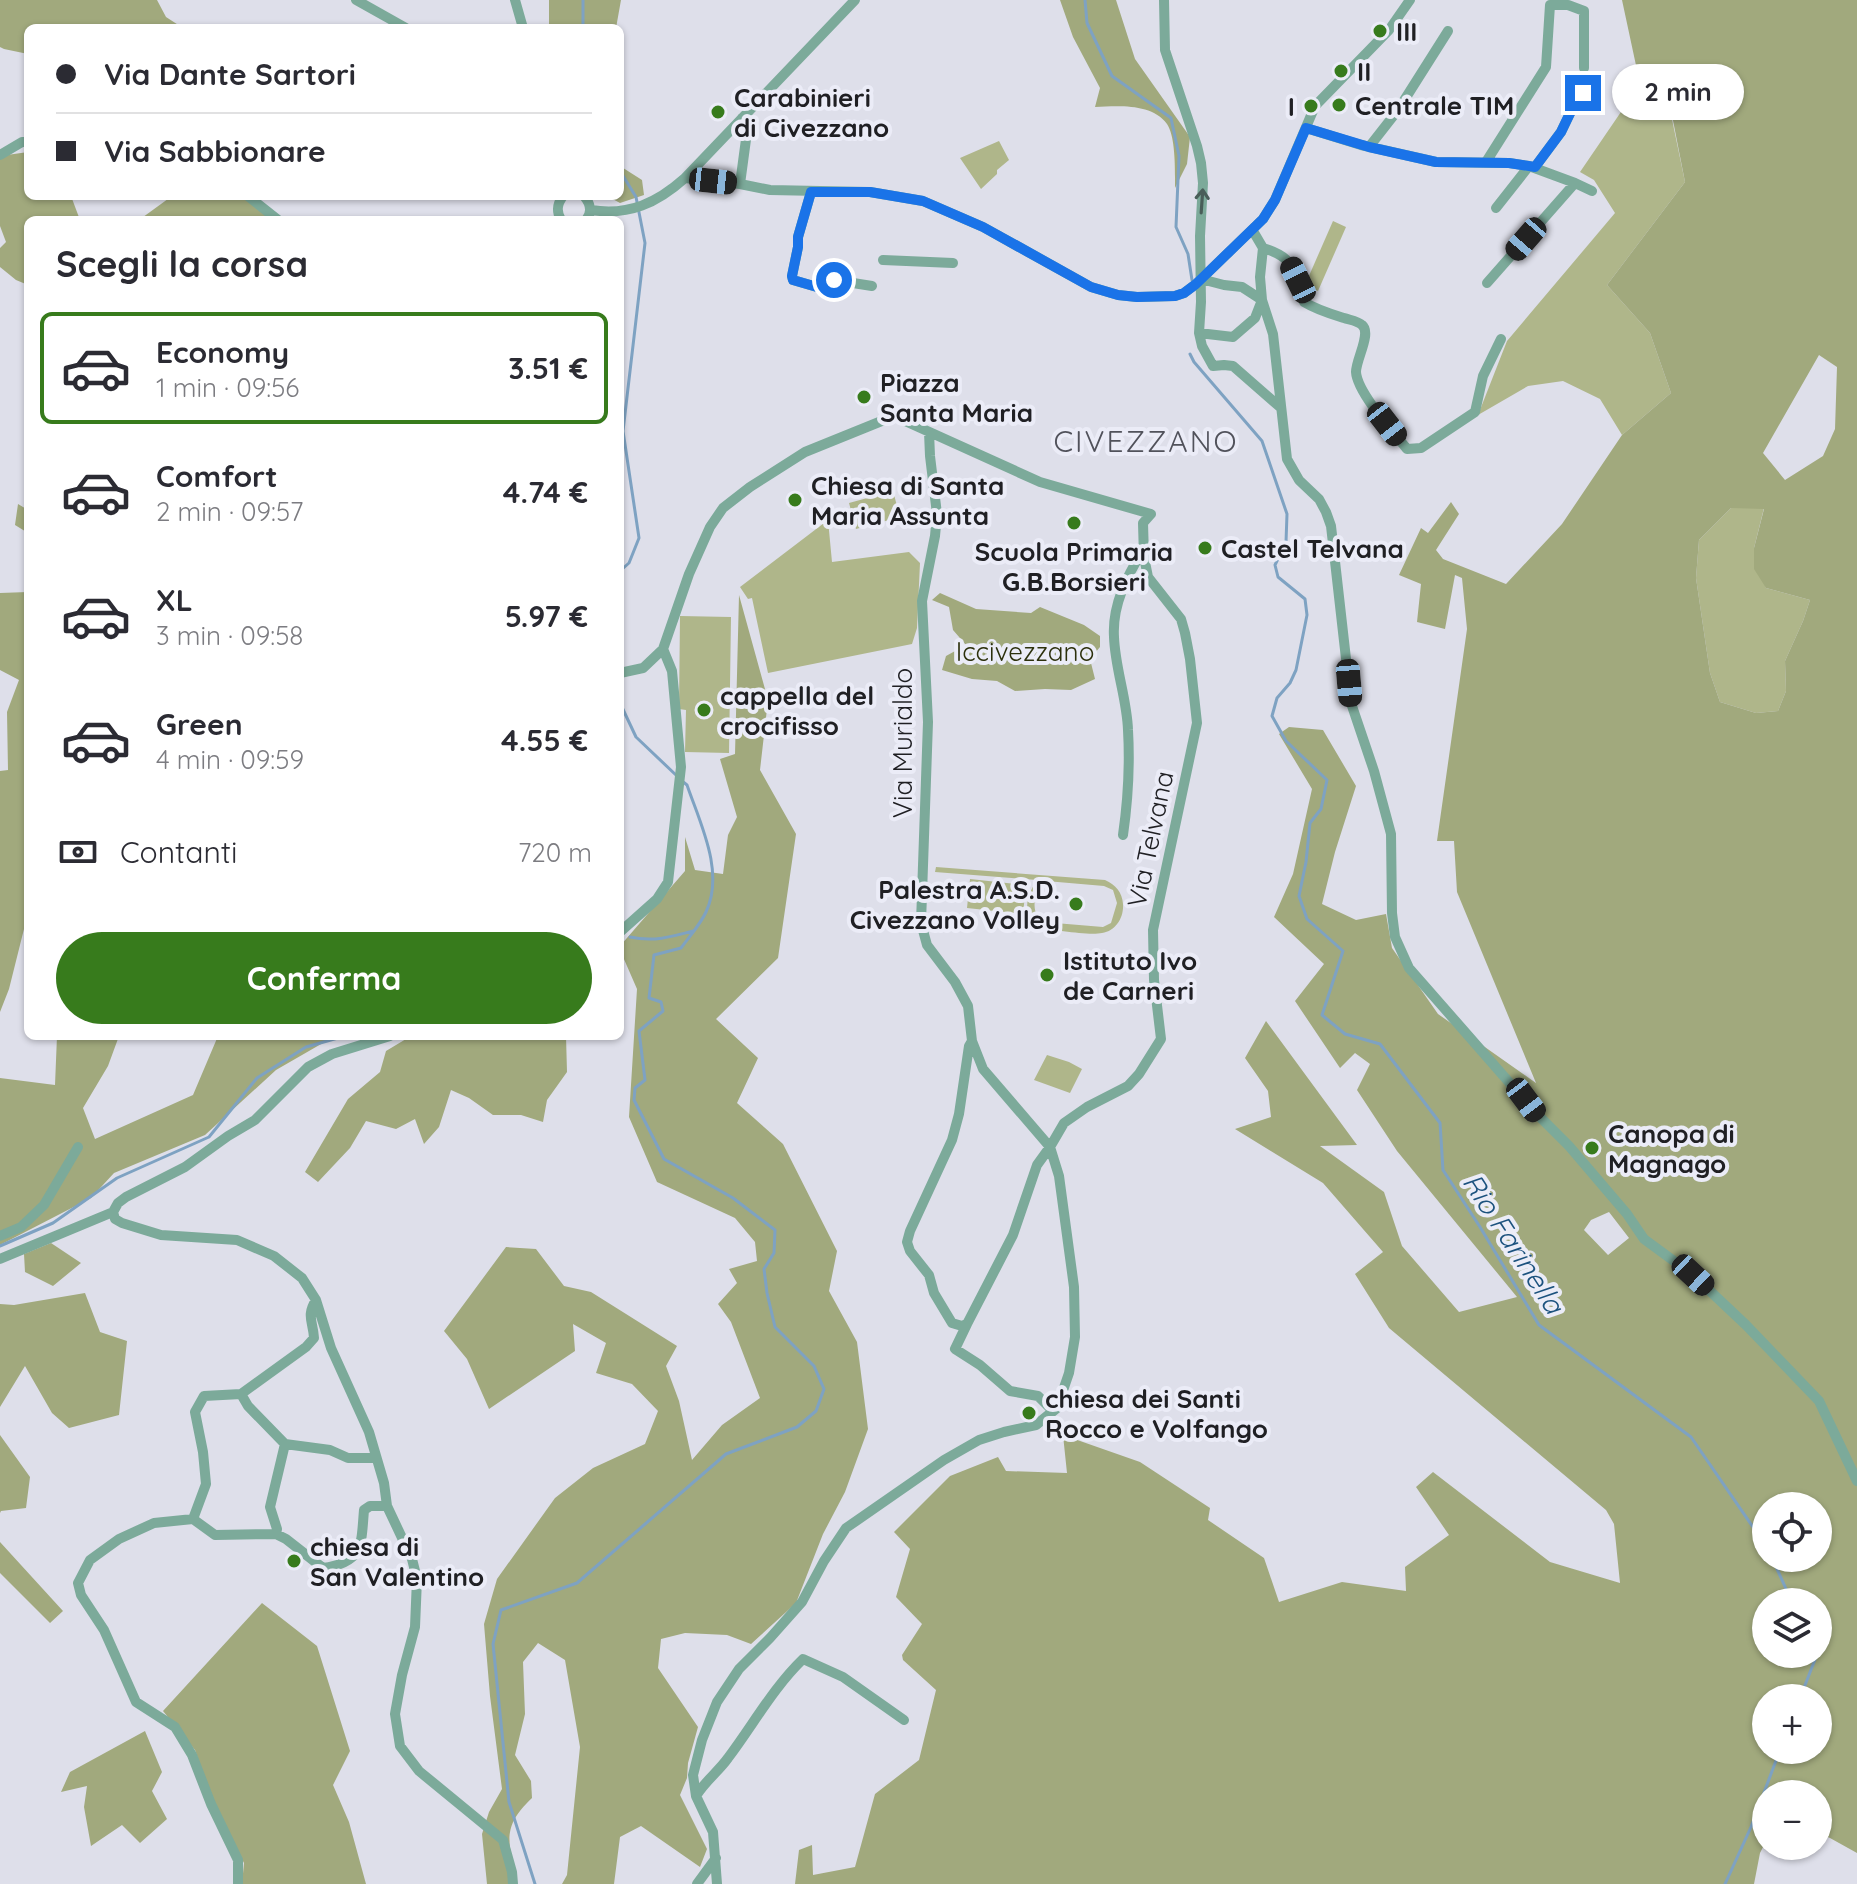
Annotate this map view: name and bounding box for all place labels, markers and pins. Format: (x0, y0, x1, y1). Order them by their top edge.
place label: III (1396, 15, 1417, 48)
marker: III (1371, 22, 1389, 40)
place label: II (1357, 55, 1371, 88)
marker: II (1332, 62, 1350, 80)
place label: Carabinieri di Civezzano (734, 81, 889, 144)
place label: Centrale TIM (1355, 89, 1514, 122)
place label: I (1288, 90, 1295, 123)
marker: Centrale TIM (1330, 96, 1348, 114)
marker: I (1302, 97, 1320, 115)
marker: Carabinieri di Civezzano (709, 103, 727, 121)
place label: Piazza Santa Maria (880, 366, 1033, 429)
marker: Piazza Santa Maria (855, 388, 873, 406)
place label: Chiesa di Santa Maria Assunta (811, 469, 1004, 532)
marker: Chiesa di Santa Maria Assunta (786, 491, 804, 509)
marker: Scuola Primaria G.B.Borsieri (1065, 514, 1083, 532)
place label: Castel Telvana (1221, 532, 1404, 565)
place label: Scuola Primaria G.B.Borsieri (975, 535, 1173, 598)
marker: Castel Telvana (1196, 539, 1214, 557)
place label: cappella del crocifisso (720, 679, 874, 742)
marker: cappella del crocifisso (695, 701, 713, 719)
place label: Palestra A.S.D. Civezzano Volley (850, 873, 1060, 936)
marker: Palestra A.S.D. Civezzano Volley (1067, 895, 1085, 913)
place label: Istituto Ivo de Carneri (1063, 944, 1197, 1007)
marker: Istituto Ivo de Carneri (1038, 966, 1056, 984)
place label: Canopa di Magnago (1608, 1117, 1735, 1180)
marker: Canopa di Magnago (1583, 1139, 1601, 1157)
place label: chiesa dei Santi Rocco e Volfango (1045, 1382, 1268, 1445)
marker: chiesa dei Santi Rocco e Volfango (1020, 1404, 1038, 1422)
place label: chiesa di San Valentino (310, 1530, 484, 1593)
marker: chiesa di San Valentino (285, 1552, 303, 1570)

